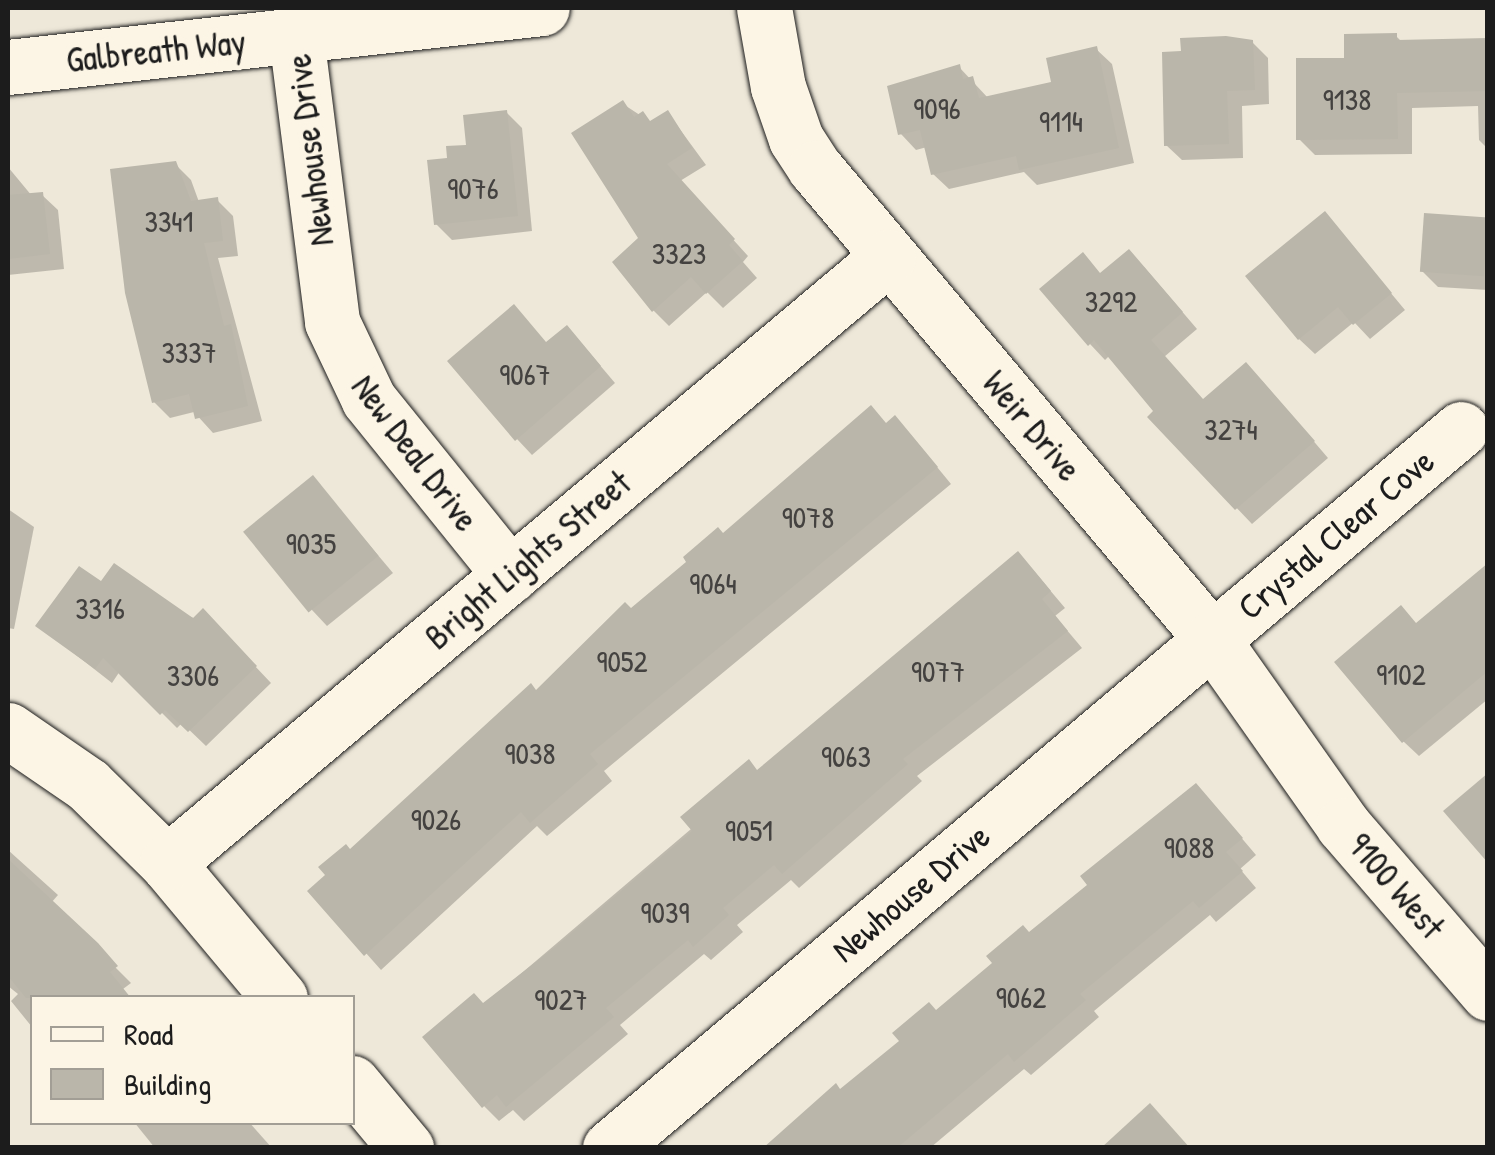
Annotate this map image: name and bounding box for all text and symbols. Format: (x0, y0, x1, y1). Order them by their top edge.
street label: Galbreath Way (64, 21, 248, 81)
street label: Newhouse Drive (277, 52, 343, 248)
house number: 9138 (1323, 81, 1371, 117)
house number: 9096 (913, 90, 961, 126)
house number: 9114 (1039, 103, 1083, 139)
house number: 9076 (447, 170, 499, 206)
house number: 3341 (144, 203, 194, 239)
house number: 3323 (652, 235, 706, 271)
house number: 3292 (1085, 283, 1137, 319)
house number: 3337 (161, 334, 217, 370)
house number: 9067 (499, 356, 551, 392)
street label: Weir Drive (974, 362, 1090, 490)
street label: New Deal Drive (343, 367, 487, 539)
house number: 3274 (1204, 411, 1258, 447)
street label: Crystal Clear Cove (1229, 440, 1443, 628)
street label: Bright Lights Street (417, 462, 639, 658)
house number: 9078 (782, 499, 834, 535)
house number: 9035 (286, 525, 336, 561)
house number: 9064 (689, 565, 737, 601)
house number: 3316 (75, 590, 125, 626)
house number: 9052 (596, 643, 648, 679)
house number: 9077 (911, 653, 965, 689)
house number: 9102 (1376, 656, 1426, 692)
house number: 3306 (167, 657, 219, 693)
house number: 9038 (505, 735, 555, 771)
house number: 9063 (821, 738, 871, 774)
house number: 9026 (411, 801, 461, 837)
house number: 9051 (725, 812, 773, 848)
street label: Newhouse Drive (824, 815, 998, 971)
street label: 9100 West (1339, 825, 1453, 947)
house number: 9088 (1164, 829, 1214, 865)
house number: 9039 (641, 894, 689, 930)
house number: 9062 (996, 979, 1046, 1015)
house number: 9027 (534, 981, 588, 1017)
legend (30, 995, 355, 1125)
text: Road (124, 1014, 173, 1054)
text: Building (124, 1064, 211, 1104)

